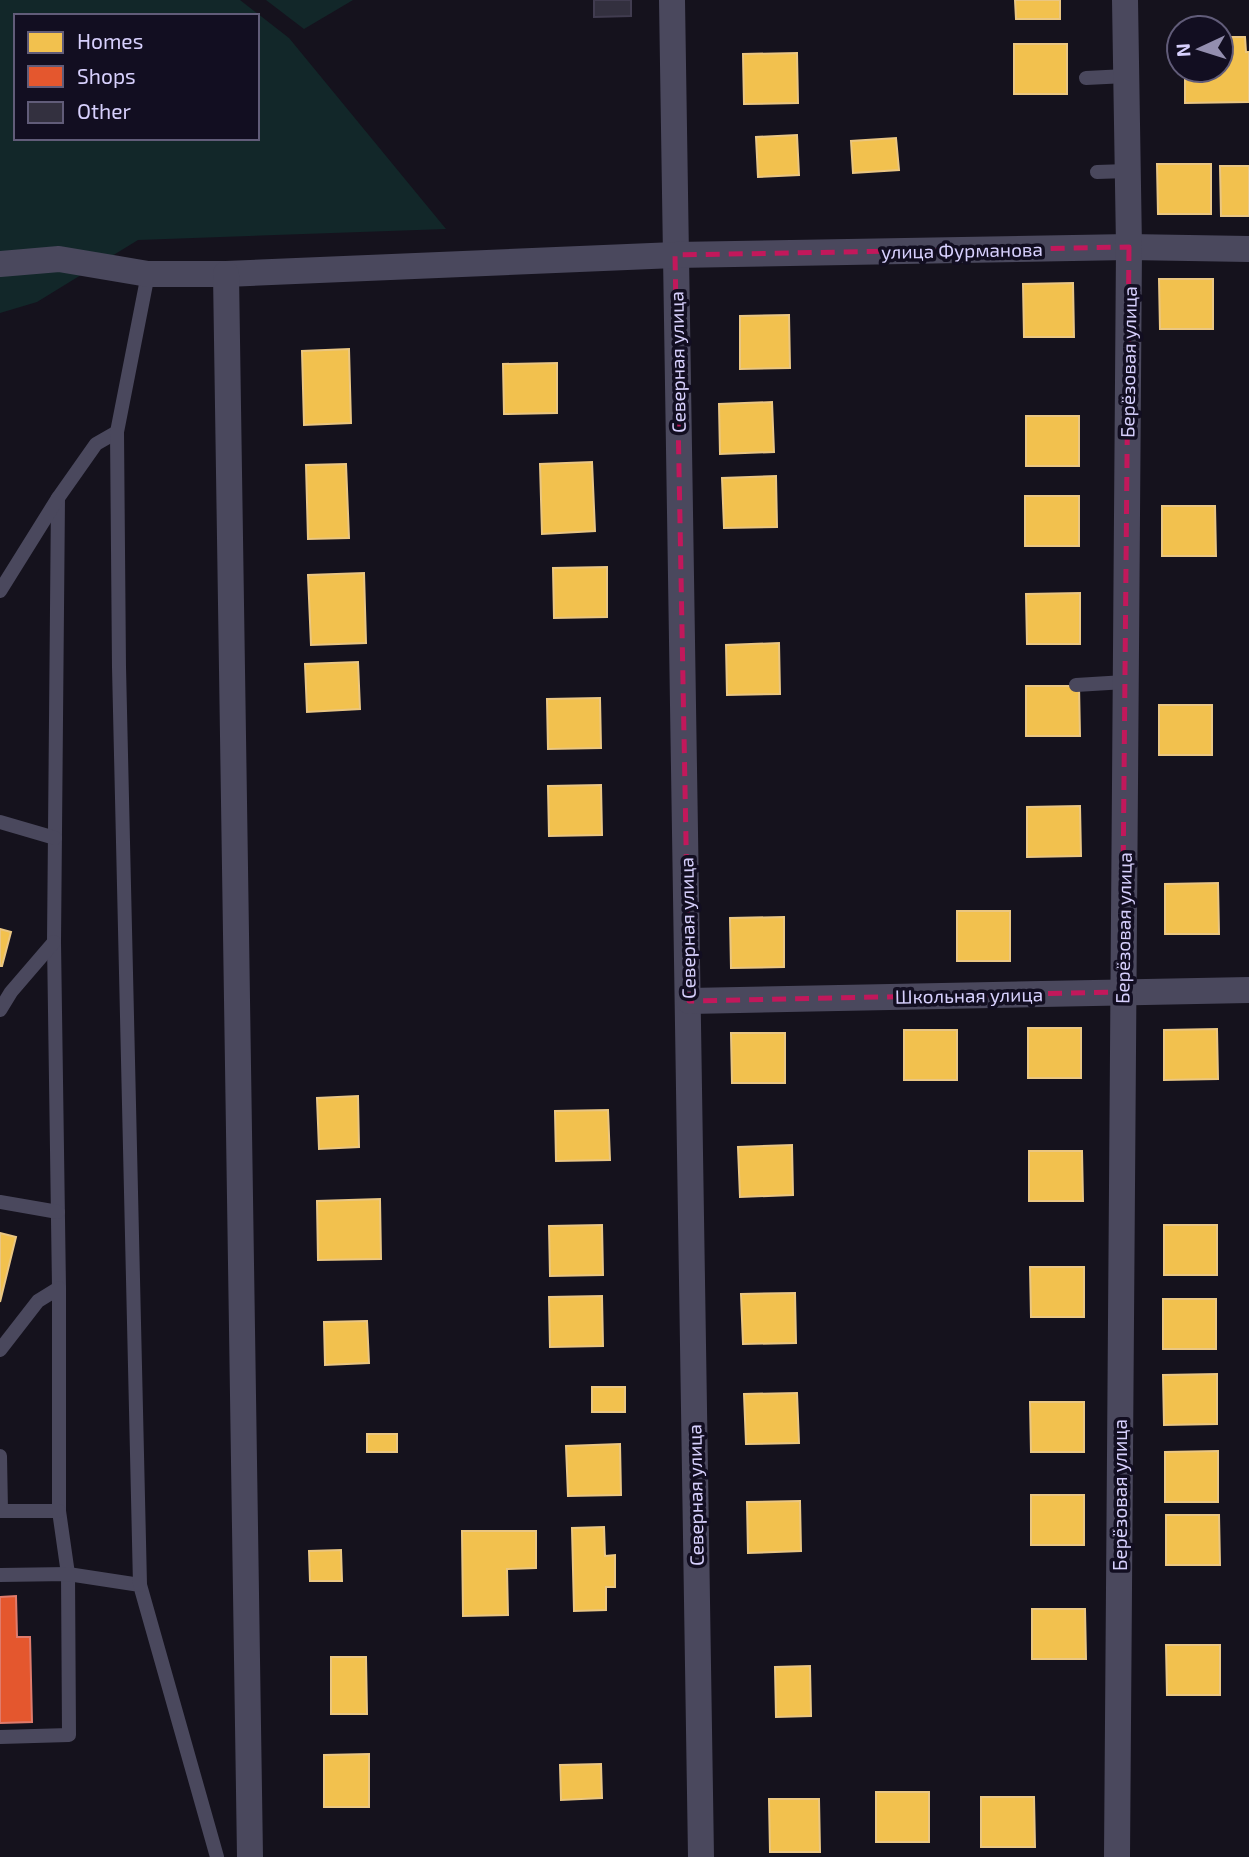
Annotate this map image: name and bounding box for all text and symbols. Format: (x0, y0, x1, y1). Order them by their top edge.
legend (14, 14, 259, 140)
north arrow (1165, 14, 1235, 84)
text: Homes (77, 28, 143, 53)
text: N (1171, 43, 1194, 58)
text: Shops (77, 63, 136, 88)
text: Other (77, 98, 132, 123)
street label: улица Фурманова (881, 237, 1043, 264)
street label: Берёзовая улица (1115, 286, 1142, 438)
street label: Северная улица (664, 291, 691, 433)
street label: Берёзовая улица (1110, 852, 1137, 1004)
street label: Северная улица (674, 857, 701, 999)
street label: Школьная улица (895, 982, 1043, 1009)
street label: Берёзовая улица (1108, 1419, 1132, 1571)
street label: Северная улица (682, 1424, 709, 1566)

